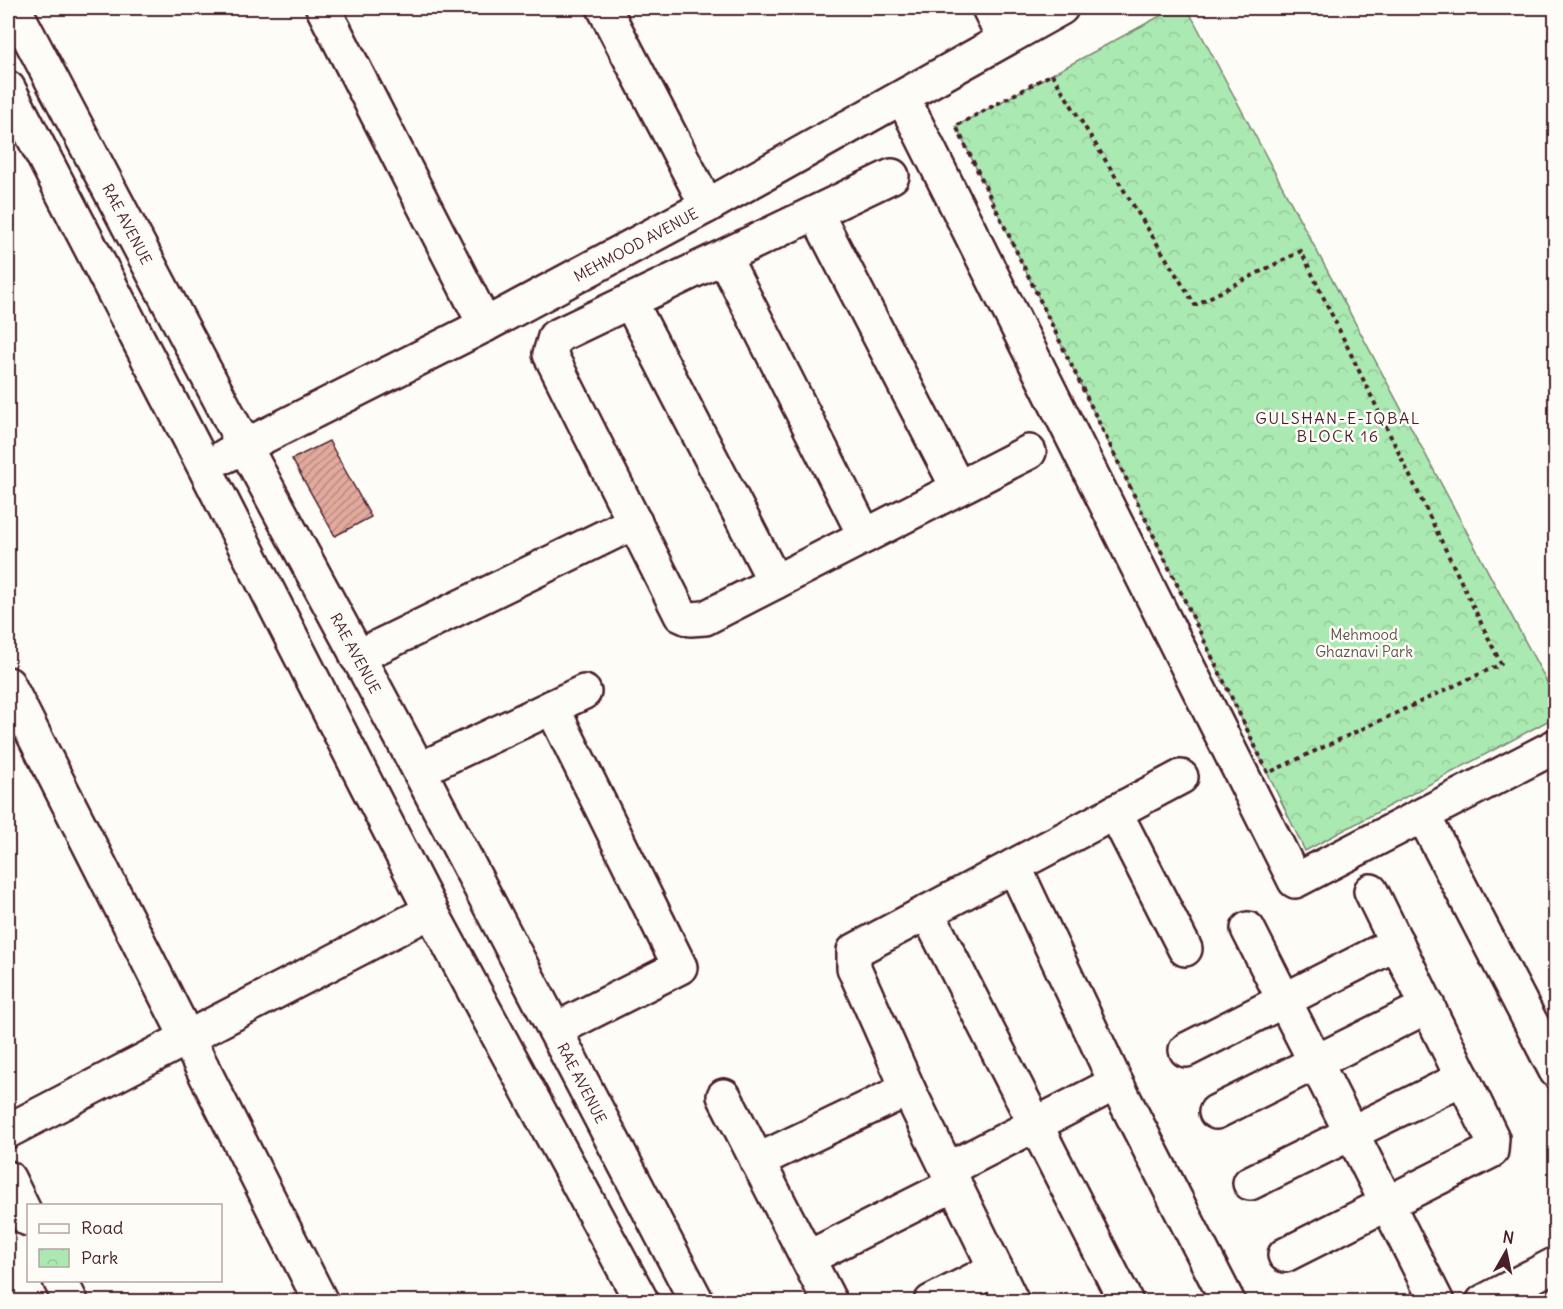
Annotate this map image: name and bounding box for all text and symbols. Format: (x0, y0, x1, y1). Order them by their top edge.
street label: RAE AVENUE (99, 180, 157, 268)
street label: MEHMOOD AVENUE (570, 203, 701, 285)
district label: GULSHAN-E-IQBAL BLOCK 16 (1255, 408, 1421, 446)
street label: RAE AVENUE (327, 610, 385, 697)
park label: Mehmood Ghaznavi Park (1315, 625, 1413, 661)
street label: RAE AVENUE (554, 1039, 611, 1127)
legend (27, 1204, 222, 1282)
text: Road (81, 1216, 124, 1239)
north arrow (1476, 1222, 1536, 1282)
text: N (1501, 1226, 1515, 1248)
text: Park (81, 1246, 118, 1269)

